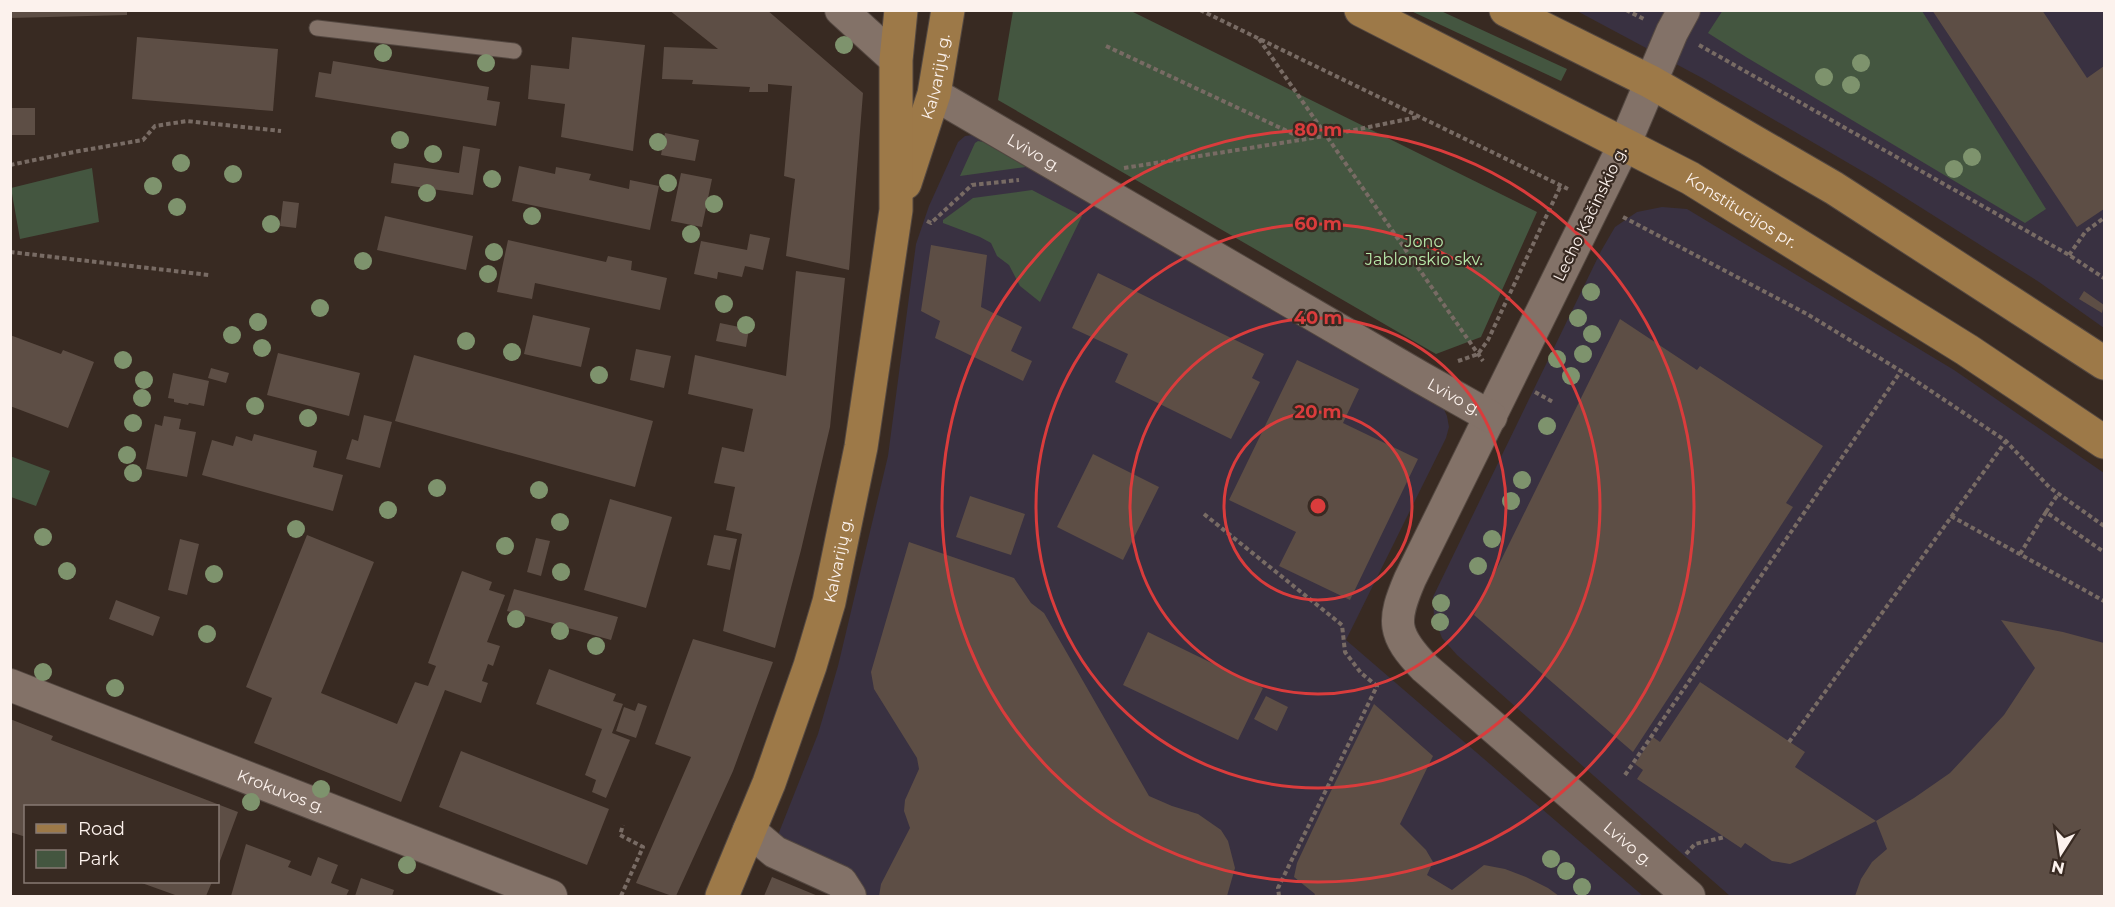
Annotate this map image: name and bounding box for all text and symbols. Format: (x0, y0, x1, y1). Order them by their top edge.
street label: Kalvarijų g. (917, 32, 953, 122)
text: 80 m (1294, 119, 1342, 141)
street label: Lvivo g. (1004, 129, 1064, 175)
street label: Lecho Kačinskio g. (1549, 143, 1631, 285)
street label: Konstitucijos pr. (1682, 168, 1801, 252)
text: 60 m (1294, 213, 1342, 235)
park label: Jono Jablonskio skv. (1364, 232, 1483, 269)
text: 40 m (1294, 307, 1342, 329)
street label: Lvivo g. (1424, 374, 1485, 419)
text: 20 m (1295, 401, 1341, 423)
centre of rings (1308, 496, 1328, 516)
street label: Kalvarijų g. (820, 515, 856, 605)
street label: Krokuvos g. (235, 765, 328, 816)
legend (24, 805, 219, 883)
street label: Lvivo g. (1600, 817, 1657, 870)
text: Road (78, 818, 125, 840)
north arrow (2031, 823, 2091, 883)
text: Park (78, 848, 119, 870)
text: N (2050, 857, 2066, 878)

